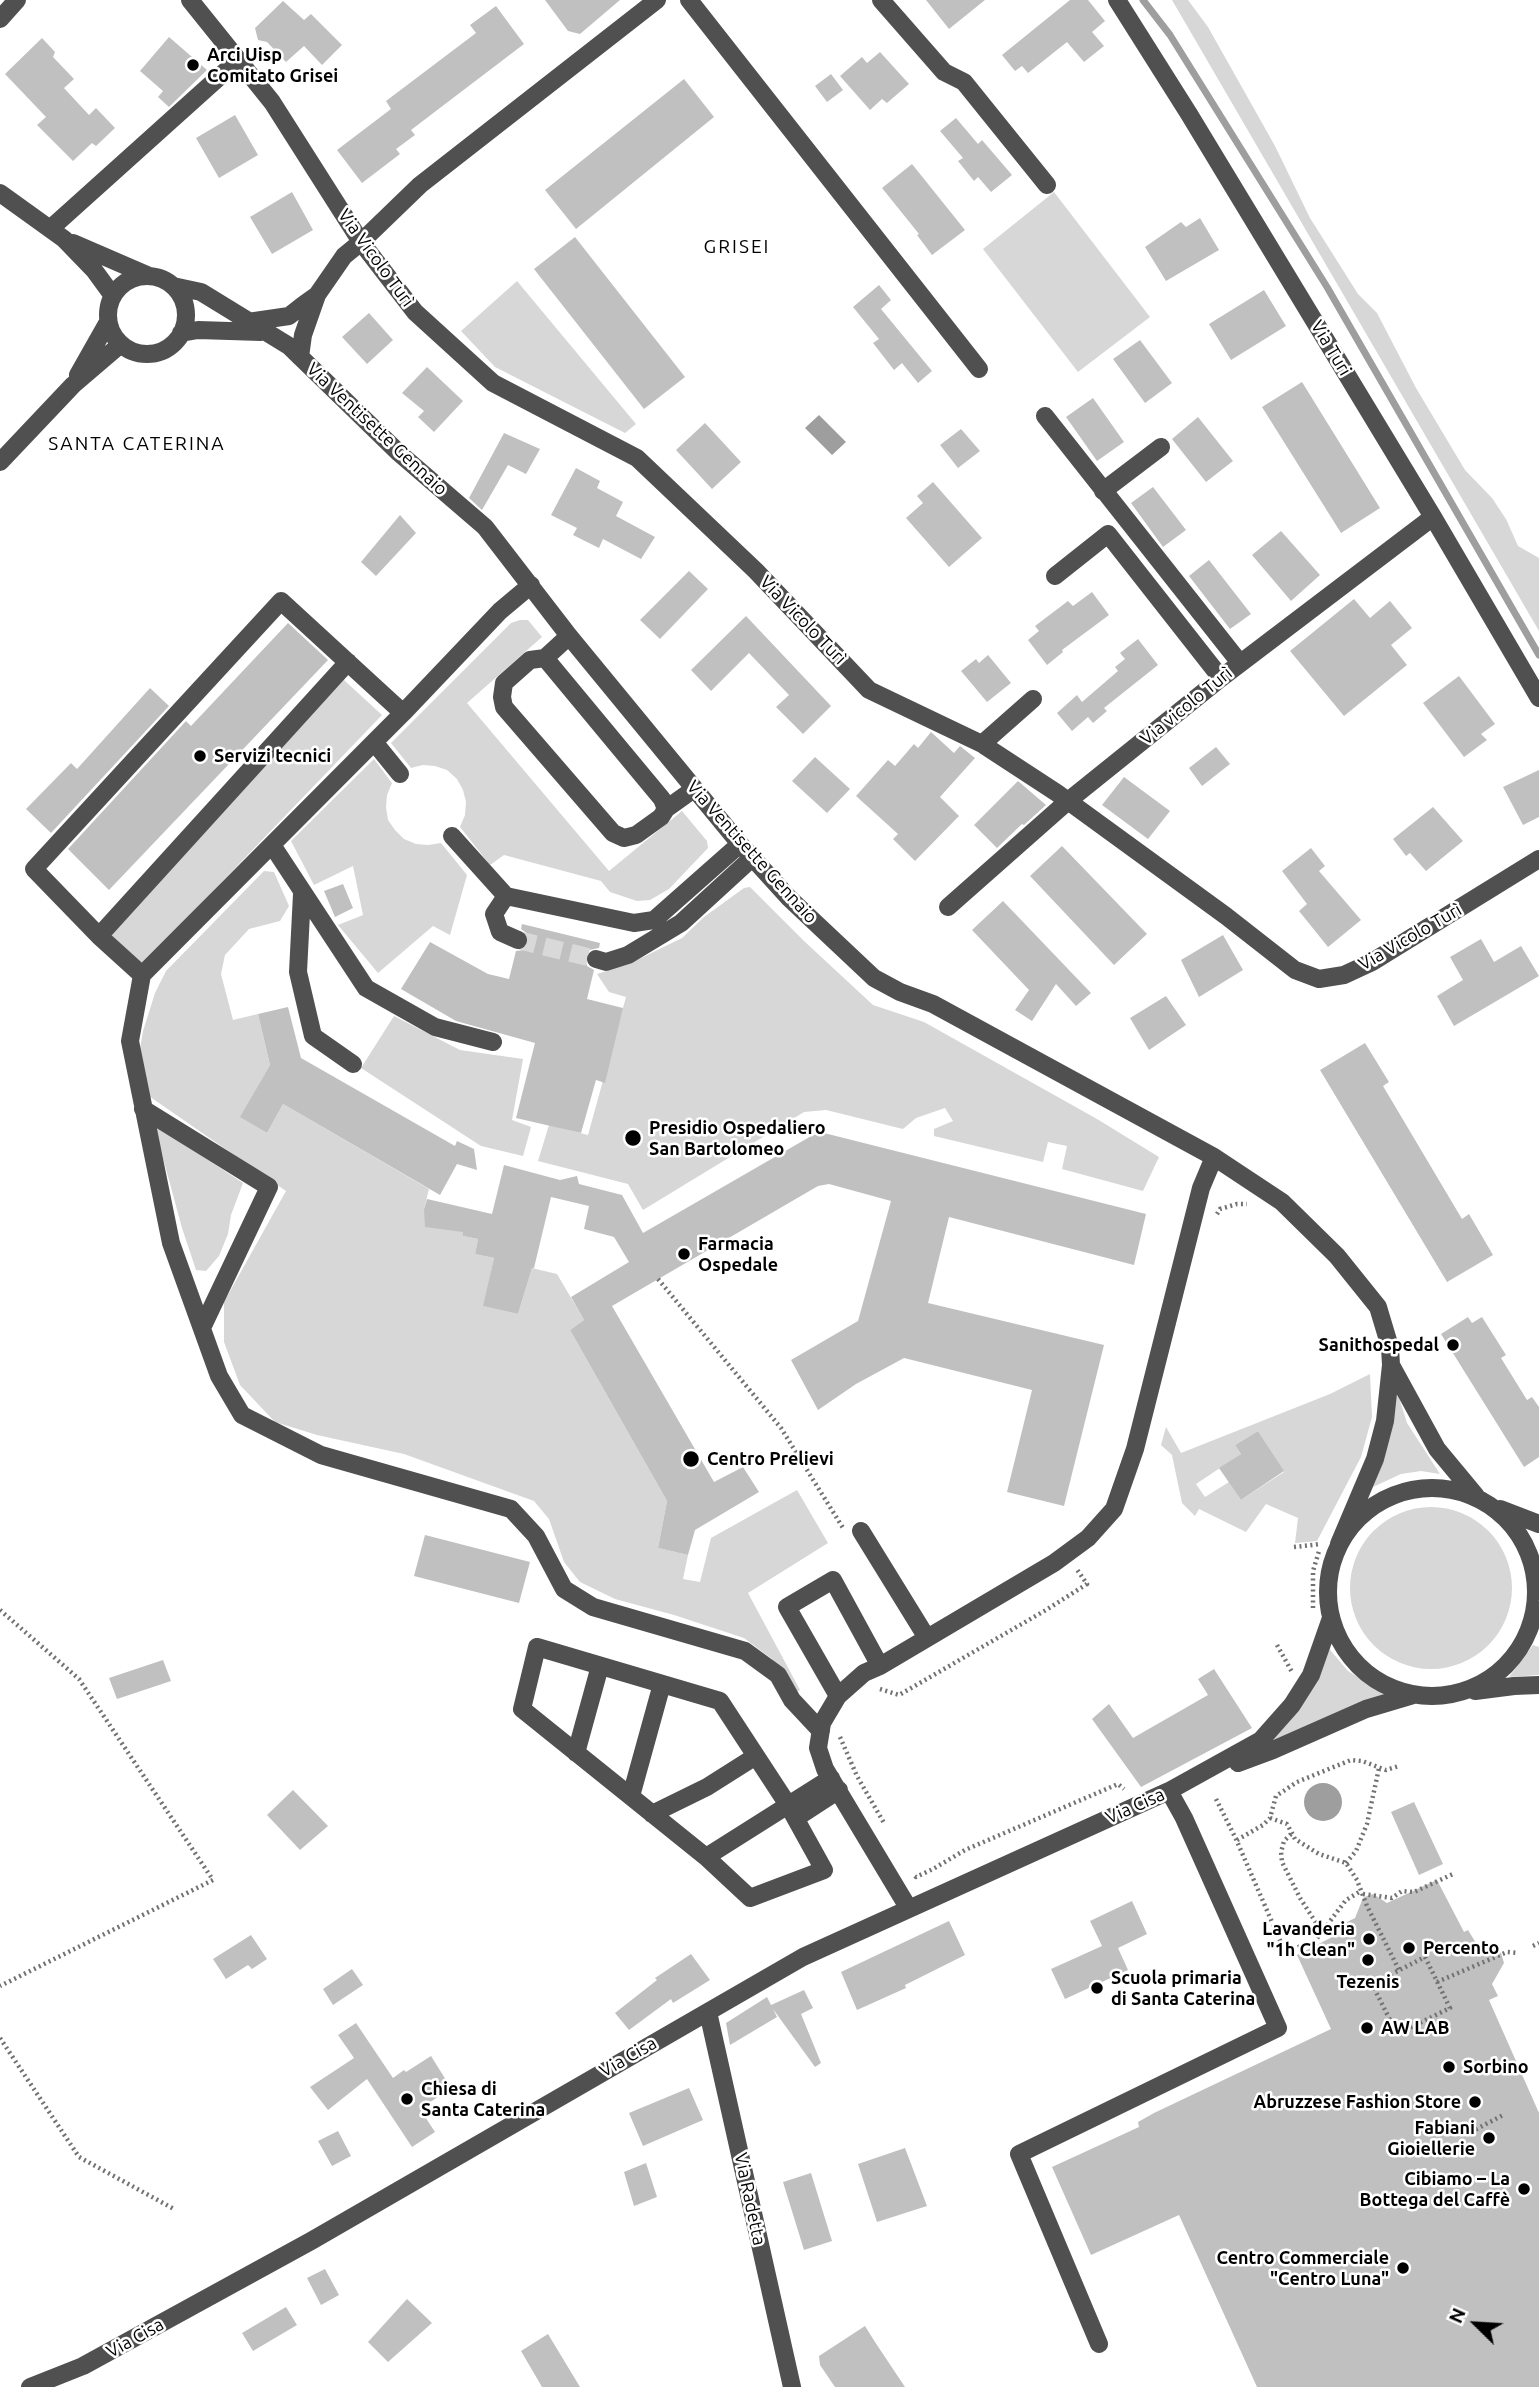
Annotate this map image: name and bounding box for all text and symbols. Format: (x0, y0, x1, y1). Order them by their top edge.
place label: Arci Uisp Comitato Grisei (207, 44, 338, 86)
marker: Arci Uisp Comitato Grisei (185, 57, 201, 73)
street label: Via Vicolo Turì (333, 205, 419, 311)
district label: GRISEI (704, 236, 770, 258)
street label: Via Turi (1306, 316, 1356, 380)
street label: Via Ventisette Gennaio (302, 358, 452, 500)
district label: SANTA CATERINA (50, 433, 224, 455)
street label: Via Vicolo Turì (755, 571, 851, 669)
street label: Via vicolo Turì (1136, 662, 1236, 750)
place label: Servizi tecnici (214, 745, 331, 767)
marker: Servizi tecnici (192, 748, 208, 764)
street label: Via Ventisette Gennaio (682, 776, 822, 928)
street label: Via Vicolo Turì (1355, 899, 1465, 975)
place label: Presidio Ospedaliero San Bartolomeo (649, 1117, 826, 1160)
marker: Presidio Ospedaliero San Bartolomeo (623, 1128, 643, 1148)
place label: Farmacia Ospedale (698, 1233, 778, 1276)
marker: Farmacia Ospedale (676, 1246, 692, 1262)
place label: Sanithospedal (1319, 1334, 1439, 1356)
marker: Sanithospedal (1445, 1337, 1461, 1353)
place label: Centro Prelievi (707, 1448, 834, 1470)
marker: Centro Prelievi (681, 1449, 701, 1469)
street label: Via Cisa (1102, 1783, 1168, 1829)
place label: Lavanderia "1h Clean" (1262, 1918, 1355, 1960)
marker: Lavanderia "1h Clean" (1361, 1931, 1377, 1947)
place label: Percento (1423, 1937, 1499, 1959)
marker: Percento (1401, 1940, 1417, 1956)
marker: Tezenis (1360, 1952, 1376, 1968)
place label: Scuola primaria di Santa Caterina (1111, 1967, 1255, 2010)
place label: Tezenis (1337, 1971, 1399, 1993)
marker: Scuola primaria di Santa Caterina (1089, 1980, 1105, 1996)
place label: AW LAB (1381, 2017, 1449, 2039)
marker: AW LAB (1359, 2020, 1375, 2036)
street label: Via Cisa (596, 2032, 660, 2082)
place label: Sorbino (1463, 2056, 1529, 2078)
marker: Sorbino (1441, 2059, 1457, 2075)
place label: Chiesa di Santa Caterina (421, 2078, 545, 2120)
marker: Chiesa di Santa Caterina (399, 2091, 415, 2107)
place label: Abruzzese Fashion Store (1254, 2091, 1461, 2113)
marker: Abruzzese Fashion Store (1467, 2094, 1483, 2110)
place label: Fabiani Gioiellerie (1387, 2117, 1475, 2160)
marker: Fabiani Gioiellerie (1481, 2130, 1497, 2146)
street label: Via Radetta (730, 2151, 770, 2247)
place label: Cibiamo – La Bottega del Caffè (1360, 2168, 1510, 2210)
marker: Cibiamo – La Bottega del Caffè (1516, 2181, 1532, 2197)
place label: Centro Commerciale "Centro Luna" (1216, 2247, 1389, 2290)
marker: Centro Commerciale "Centro Luna" (1395, 2260, 1411, 2276)
north arrow (1441, 2289, 1511, 2359)
text: N (1444, 2305, 1470, 2326)
street label: Via Cisa (103, 2313, 167, 2363)

